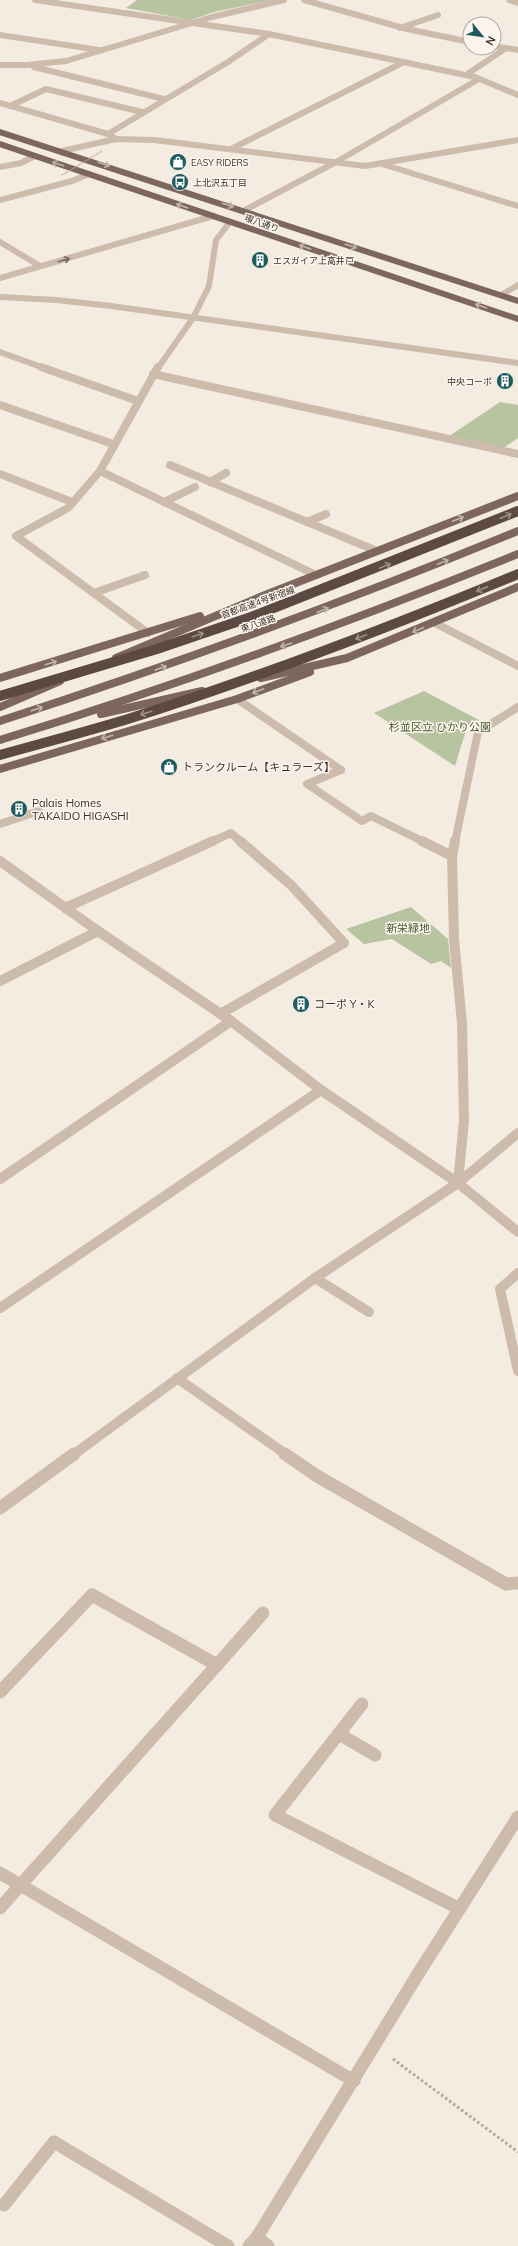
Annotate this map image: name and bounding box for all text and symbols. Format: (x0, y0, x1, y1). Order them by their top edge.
north arrow (462, 16, 502, 56)
text: N (483, 34, 499, 48)
shop icon: EASY RIDERS (168, 152, 188, 172)
place label: EASY RIDERS (191, 157, 249, 168)
one-way arrow (52, 160, 65, 167)
one-way arrow (98, 161, 110, 169)
bus stop icon: 上北沢五丁目 (170, 172, 190, 192)
place label: 上北沢五丁目 (193, 177, 247, 188)
one-way arrow (176, 201, 188, 209)
one-way arrow (221, 202, 234, 209)
street label: 環八通り (243, 212, 281, 234)
one-way arrow (345, 242, 357, 250)
one-way arrow (298, 243, 311, 250)
building icon: エスガイア上高井戸 (250, 250, 270, 270)
one-way arrow (58, 255, 71, 263)
place label: エスガイア上高井戸 (273, 255, 354, 266)
one-way arrow (475, 302, 487, 310)
building icon: 中央コーポ (495, 371, 515, 391)
place label: 中央コーポ (447, 376, 492, 387)
one-way arrow (499, 512, 511, 520)
one-way arrow (451, 515, 463, 523)
one-way arrow (437, 558, 449, 565)
one-way arrow (379, 561, 391, 569)
street label: 首都高速4号新宿線 (220, 583, 297, 620)
one-way arrow (476, 586, 488, 594)
one-way arrow (316, 606, 328, 614)
street label: 東八道路 (239, 612, 277, 634)
one-way arrow (412, 626, 424, 634)
one-way arrow (191, 631, 204, 638)
one-way arrow (355, 633, 367, 641)
one-way arrow (280, 642, 293, 649)
one-way arrow (44, 659, 57, 666)
one-way arrow (154, 664, 166, 672)
one-way arrow (252, 688, 265, 695)
one-way arrow (31, 705, 44, 712)
one-way arrow (140, 709, 152, 717)
park label: 杉並区立 ひかり公園 (389, 720, 491, 734)
one-way arrow (101, 734, 114, 741)
shop icon: トランクルーム【キュラーズ】 (159, 757, 179, 777)
place label: トランクルーム【キュラーズ】 (182, 760, 335, 774)
place label: Palais Homes TAKAIDO HIGASHI (32, 796, 129, 823)
building icon: Palais Homes TAKAIDO HIGASHI (9, 799, 29, 819)
park label: 新栄緑地 (386, 921, 430, 935)
building icon: コーポ Y・K (291, 994, 311, 1014)
place label: コーポ Y・K (314, 997, 376, 1011)

